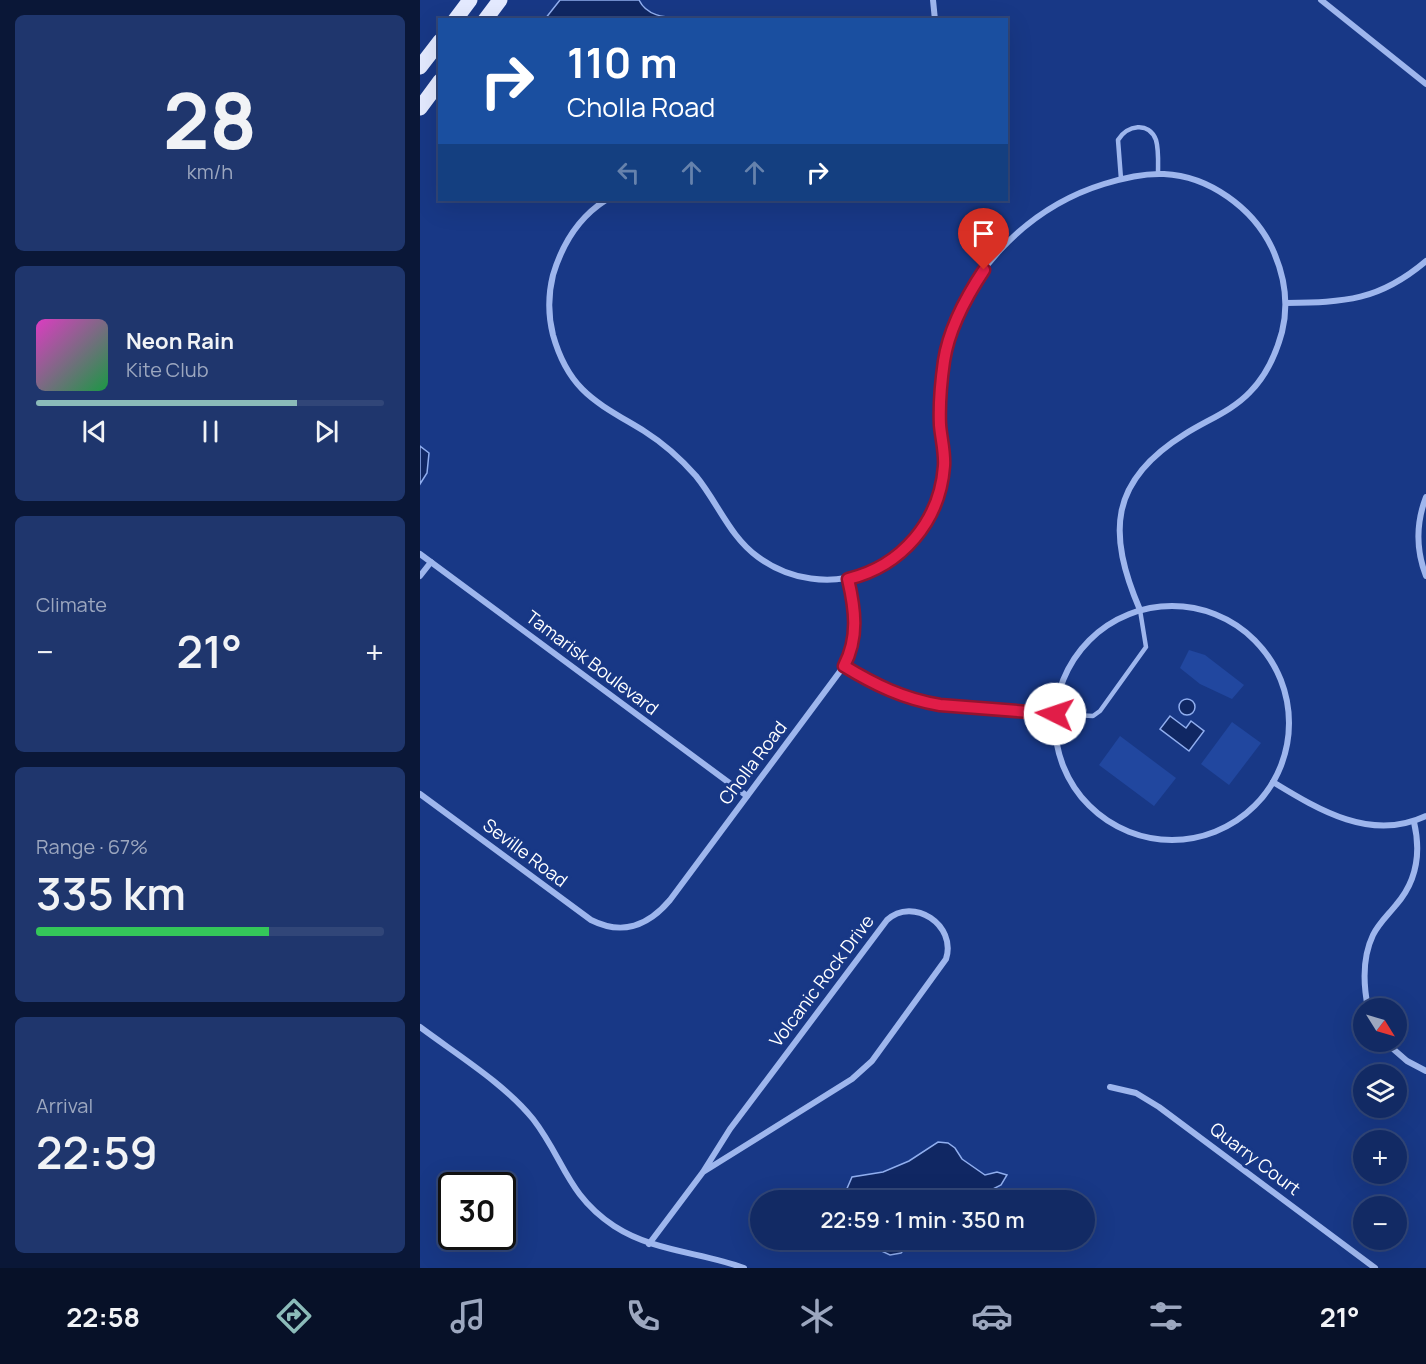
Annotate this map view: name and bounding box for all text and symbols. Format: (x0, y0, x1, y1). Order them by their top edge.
text: 110 m (567, 33, 678, 91)
icon: right (468, 42, 546, 120)
text: 28 (163, 66, 257, 172)
text: Cholla Road (567, 88, 715, 125)
icon: left (612, 156, 645, 189)
icon: ahead (675, 156, 708, 189)
icon: ahead (738, 156, 771, 189)
icon: right (801, 156, 834, 189)
text: km/h (187, 158, 233, 185)
pin (958, 208, 1009, 270)
icon: arrive (967, 217, 1000, 250)
text: Neon Rain (126, 326, 234, 356)
text: Kite Club (126, 356, 209, 383)
icon: previous (78, 415, 111, 448)
icon: pause (194, 415, 227, 448)
icon: next (310, 415, 343, 448)
text: Climate (36, 591, 107, 618)
street label: Tamarisk Boulevard (522, 605, 664, 720)
text: 21° (177, 620, 242, 682)
text: − (36, 629, 54, 674)
text: + (365, 629, 384, 674)
position arrow (1023, 682, 1087, 746)
street label: Cholla Road (713, 716, 792, 809)
street label: Seville Road (479, 813, 573, 892)
text: Range · 67% (36, 833, 148, 860)
text: 335 km (36, 862, 186, 924)
street label: Volcanic Rock Drive (764, 909, 879, 1051)
north arrow (1353, 998, 1407, 1052)
map controls (1353, 998, 1407, 1250)
button: layers (1353, 1064, 1407, 1118)
text: Arrival (36, 1092, 93, 1119)
street label: Quarry Court (1205, 1116, 1306, 1200)
text: 22:59 (36, 1121, 158, 1183)
button: + (1353, 1130, 1407, 1184)
speed limit sign: 30 (438, 1172, 516, 1250)
button: − (1353, 1196, 1407, 1250)
text: 22:59 · 1 min · 350 m (820, 1205, 1025, 1235)
icon: directions (273, 1295, 315, 1337)
icon: music (447, 1295, 489, 1337)
icon: phone (622, 1295, 664, 1337)
icon: climate (796, 1295, 838, 1337)
icon: car (971, 1295, 1013, 1337)
icon: filters (1145, 1295, 1187, 1337)
text: 22:58 (66, 1298, 140, 1335)
text: 21° (1320, 1298, 1360, 1335)

